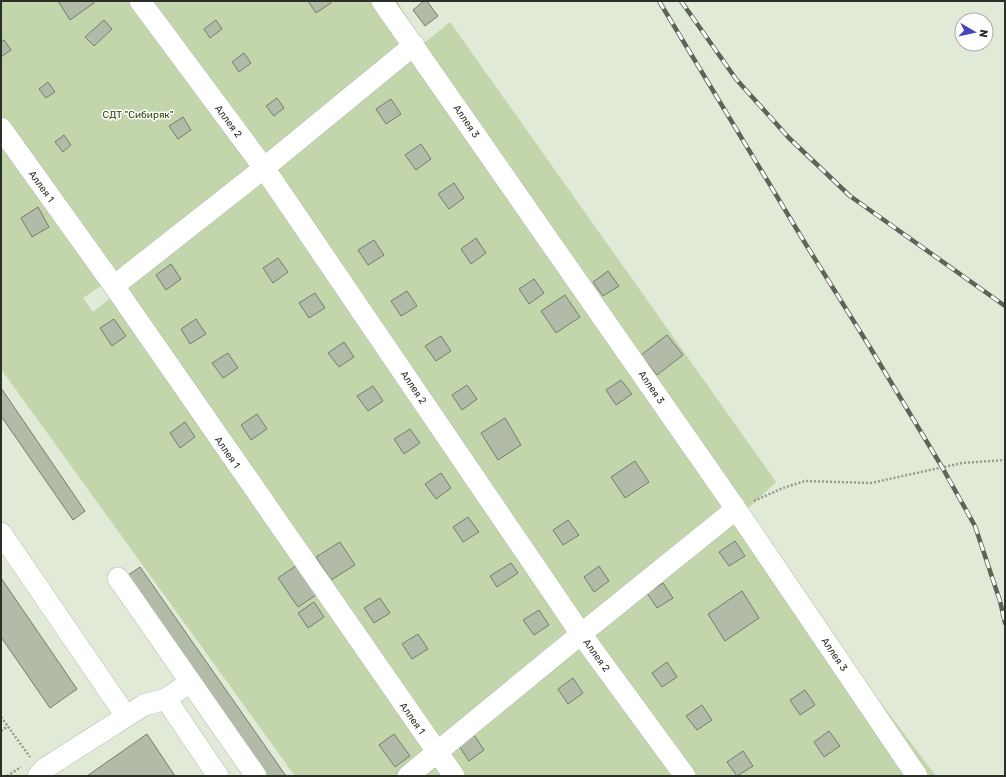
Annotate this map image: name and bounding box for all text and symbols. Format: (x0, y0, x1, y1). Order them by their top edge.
north arrow (954, 12, 994, 52)
text: N (976, 29, 990, 38)
street label: Аллея 2 (212, 103, 244, 140)
street label: Аллея 3 (450, 103, 482, 141)
park label: СДТ "Сибиряк" (103, 109, 174, 121)
street label: Аллея 1 (26, 168, 57, 205)
street label: Аллея 2 (398, 369, 429, 407)
street label: Аллея 3 (635, 369, 667, 407)
street label: Аллея 1 (212, 434, 242, 471)
street label: Аллея 3 (819, 636, 850, 674)
street label: Аллея 2 (580, 637, 612, 674)
street label: Аллея 1 (397, 700, 427, 737)

